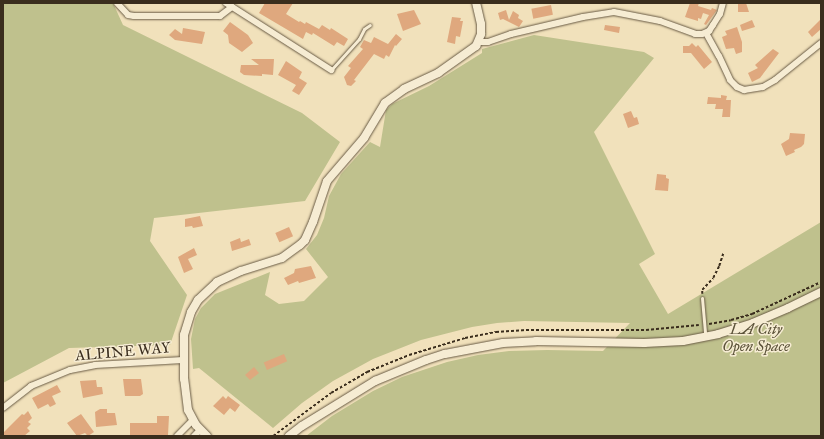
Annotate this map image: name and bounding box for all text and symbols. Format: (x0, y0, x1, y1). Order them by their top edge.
park label: LA City Open Space (723, 320, 789, 355)
street label: ALPINE WAY (75, 339, 171, 365)

